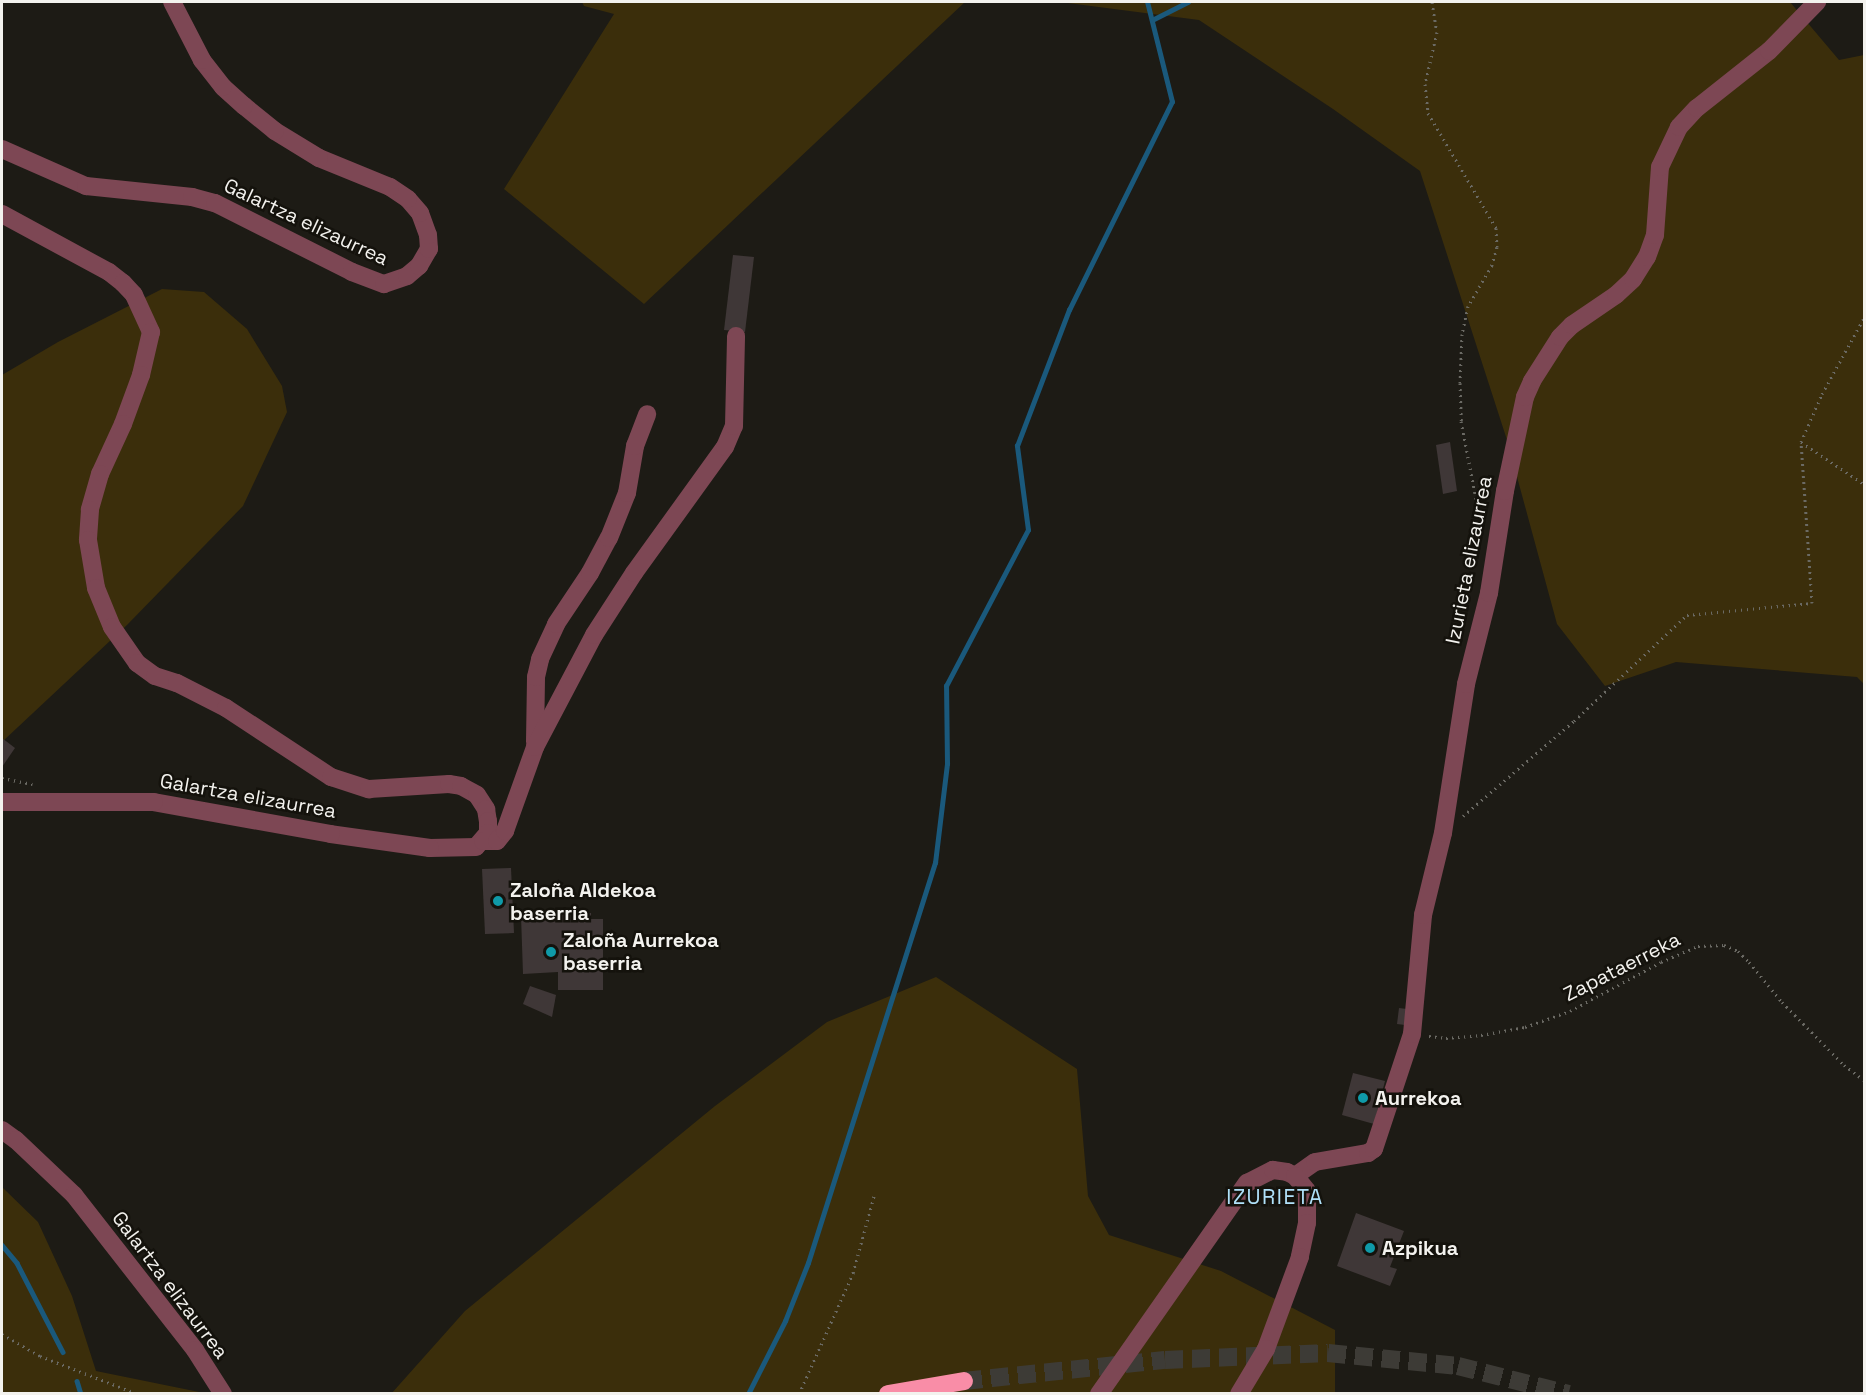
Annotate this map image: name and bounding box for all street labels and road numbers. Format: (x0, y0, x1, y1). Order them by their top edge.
street label: Galartza elizaurrea (220, 173, 392, 271)
street label: Izurieta elizaurrea (1441, 474, 1497, 646)
street label: Galartza elizaurrea (158, 769, 338, 823)
street label: Zapataerreka (1560, 927, 1684, 1007)
street label: Galartza elizaurrea (107, 1207, 233, 1363)

